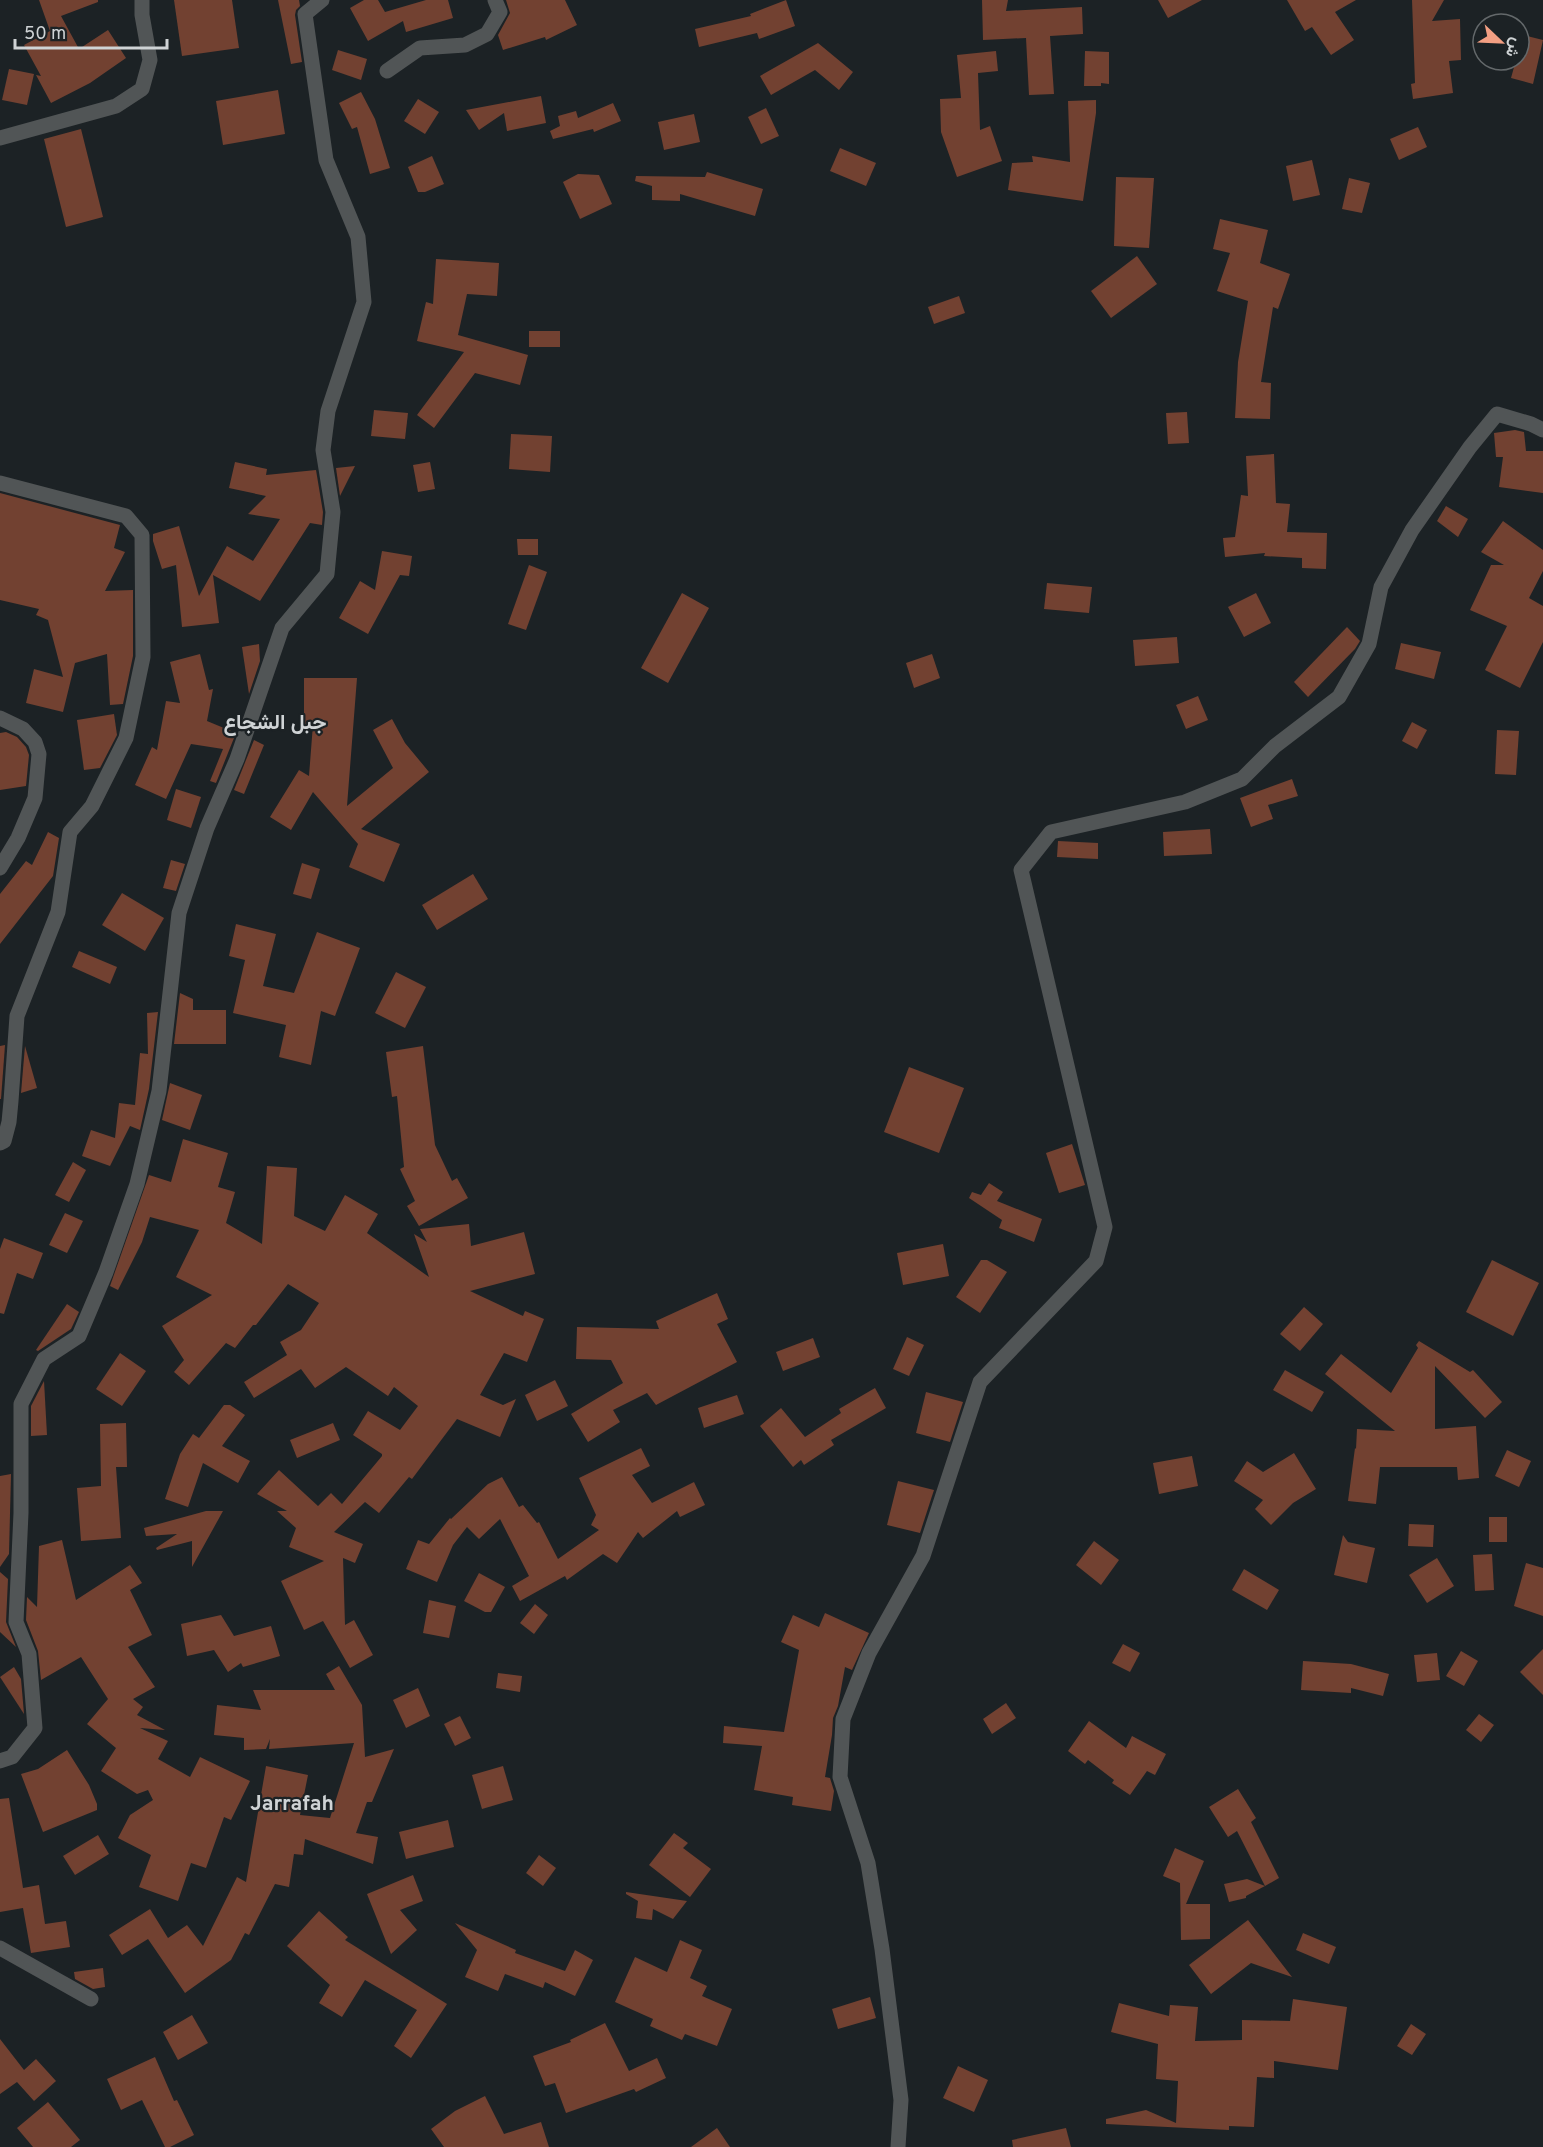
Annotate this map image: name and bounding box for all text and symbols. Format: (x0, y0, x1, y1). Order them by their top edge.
scale bar (15, 12, 166, 50)
north arrow (1471, 12, 1531, 72)
text: 50 m (24, 23, 66, 46)
text: ش (1500, 34, 1526, 60)
district label: جبل الشجاع (223, 710, 327, 737)
district label: Jarrafah (250, 1791, 334, 1818)

